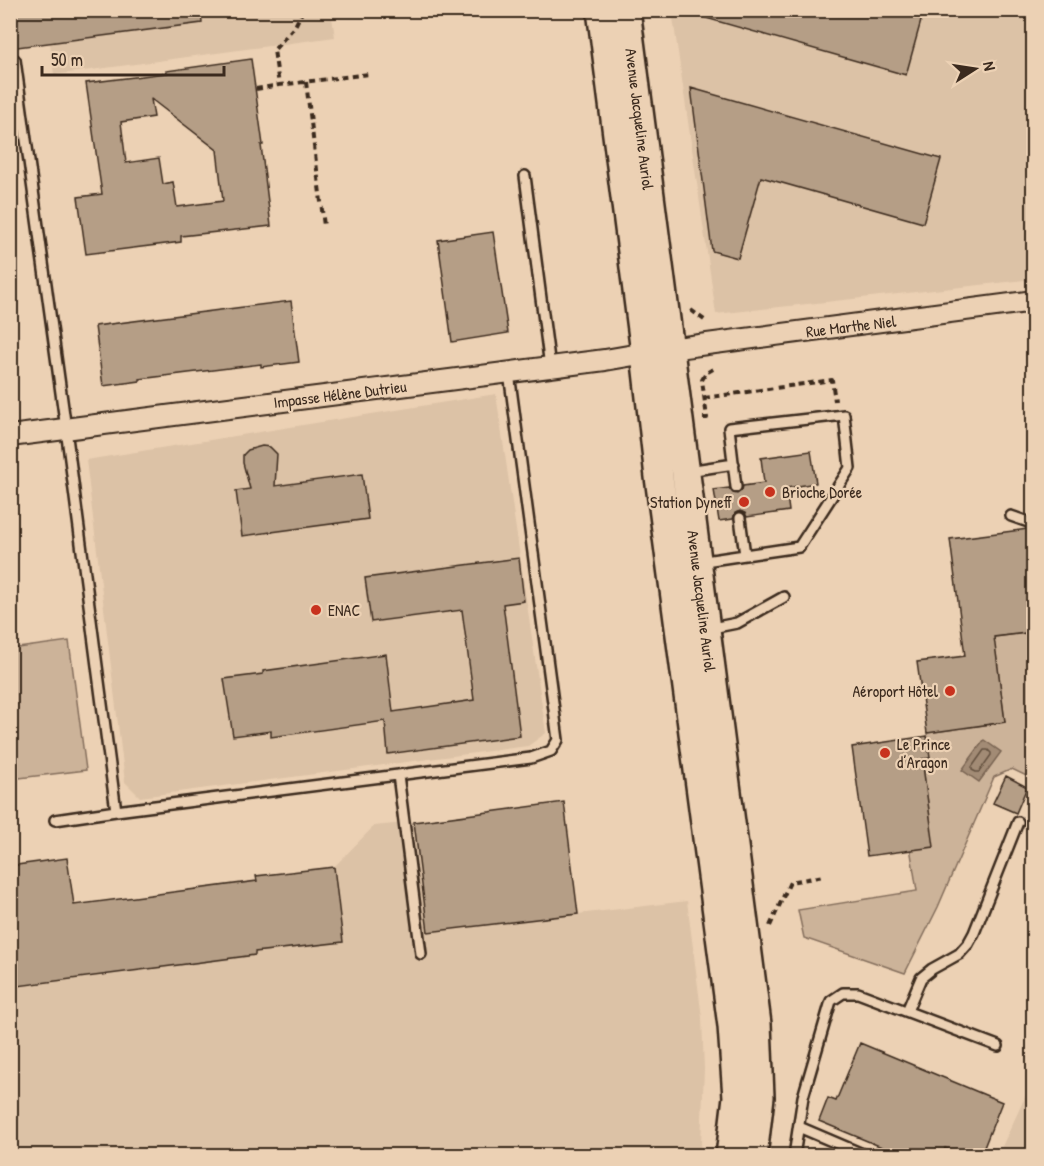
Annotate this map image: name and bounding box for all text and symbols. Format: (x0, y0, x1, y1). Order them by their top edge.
scale bar (42, 39, 224, 77)
north arrow (945, 39, 1005, 99)
text: 50 m (51, 47, 83, 72)
street label: Avenue Jacqueline Auriol (620, 47, 660, 192)
text: N (978, 59, 1001, 73)
street label: Rue Marthe Niel (805, 309, 898, 342)
street label: Impasse Hélène Dutrieu (272, 375, 408, 413)
place label: Brioche Dorée (782, 481, 863, 503)
marker: Brioche Dorée (763, 485, 777, 499)
place label: Station Dyneff (650, 491, 733, 513)
marker: Station Dyneff (737, 495, 751, 509)
street label: Avenue Jacqueline Auriol (682, 529, 722, 674)
place label: ENAC (328, 599, 360, 621)
marker: ENAC (309, 603, 323, 617)
place label: Aéroport Hôtel (853, 680, 939, 702)
marker: Aéroport Hôtel (943, 684, 957, 698)
place label: Le Prince d’Aragon (897, 733, 951, 773)
marker: Le Prince d’Aragon (878, 746, 892, 760)

